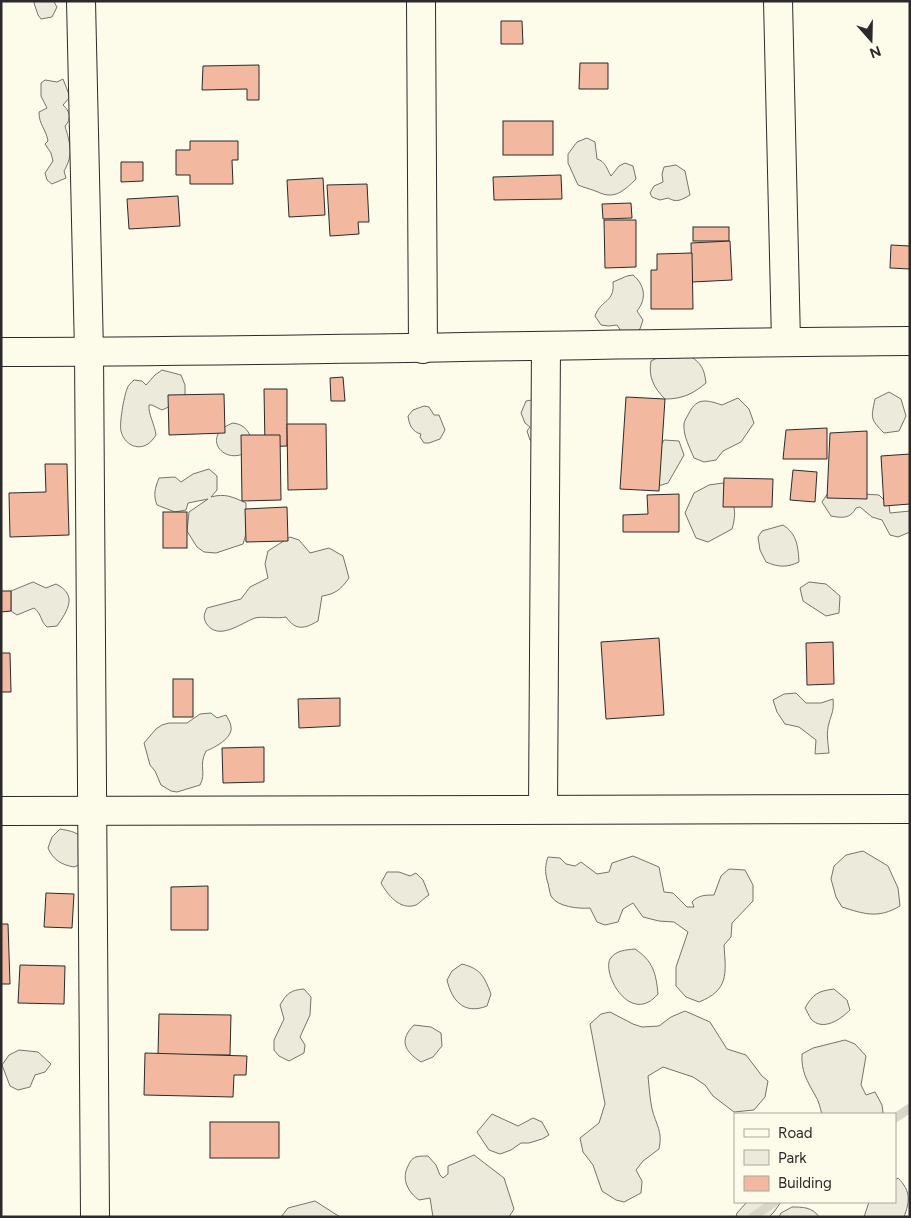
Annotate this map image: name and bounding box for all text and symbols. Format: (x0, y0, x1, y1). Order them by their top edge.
north arrow (846, 15, 896, 65)
text: N (867, 42, 883, 62)
legend (734, 1113, 896, 1203)
text: Road (778, 1124, 813, 1142)
text: Park (778, 1149, 807, 1167)
text: Building (778, 1174, 832, 1192)

